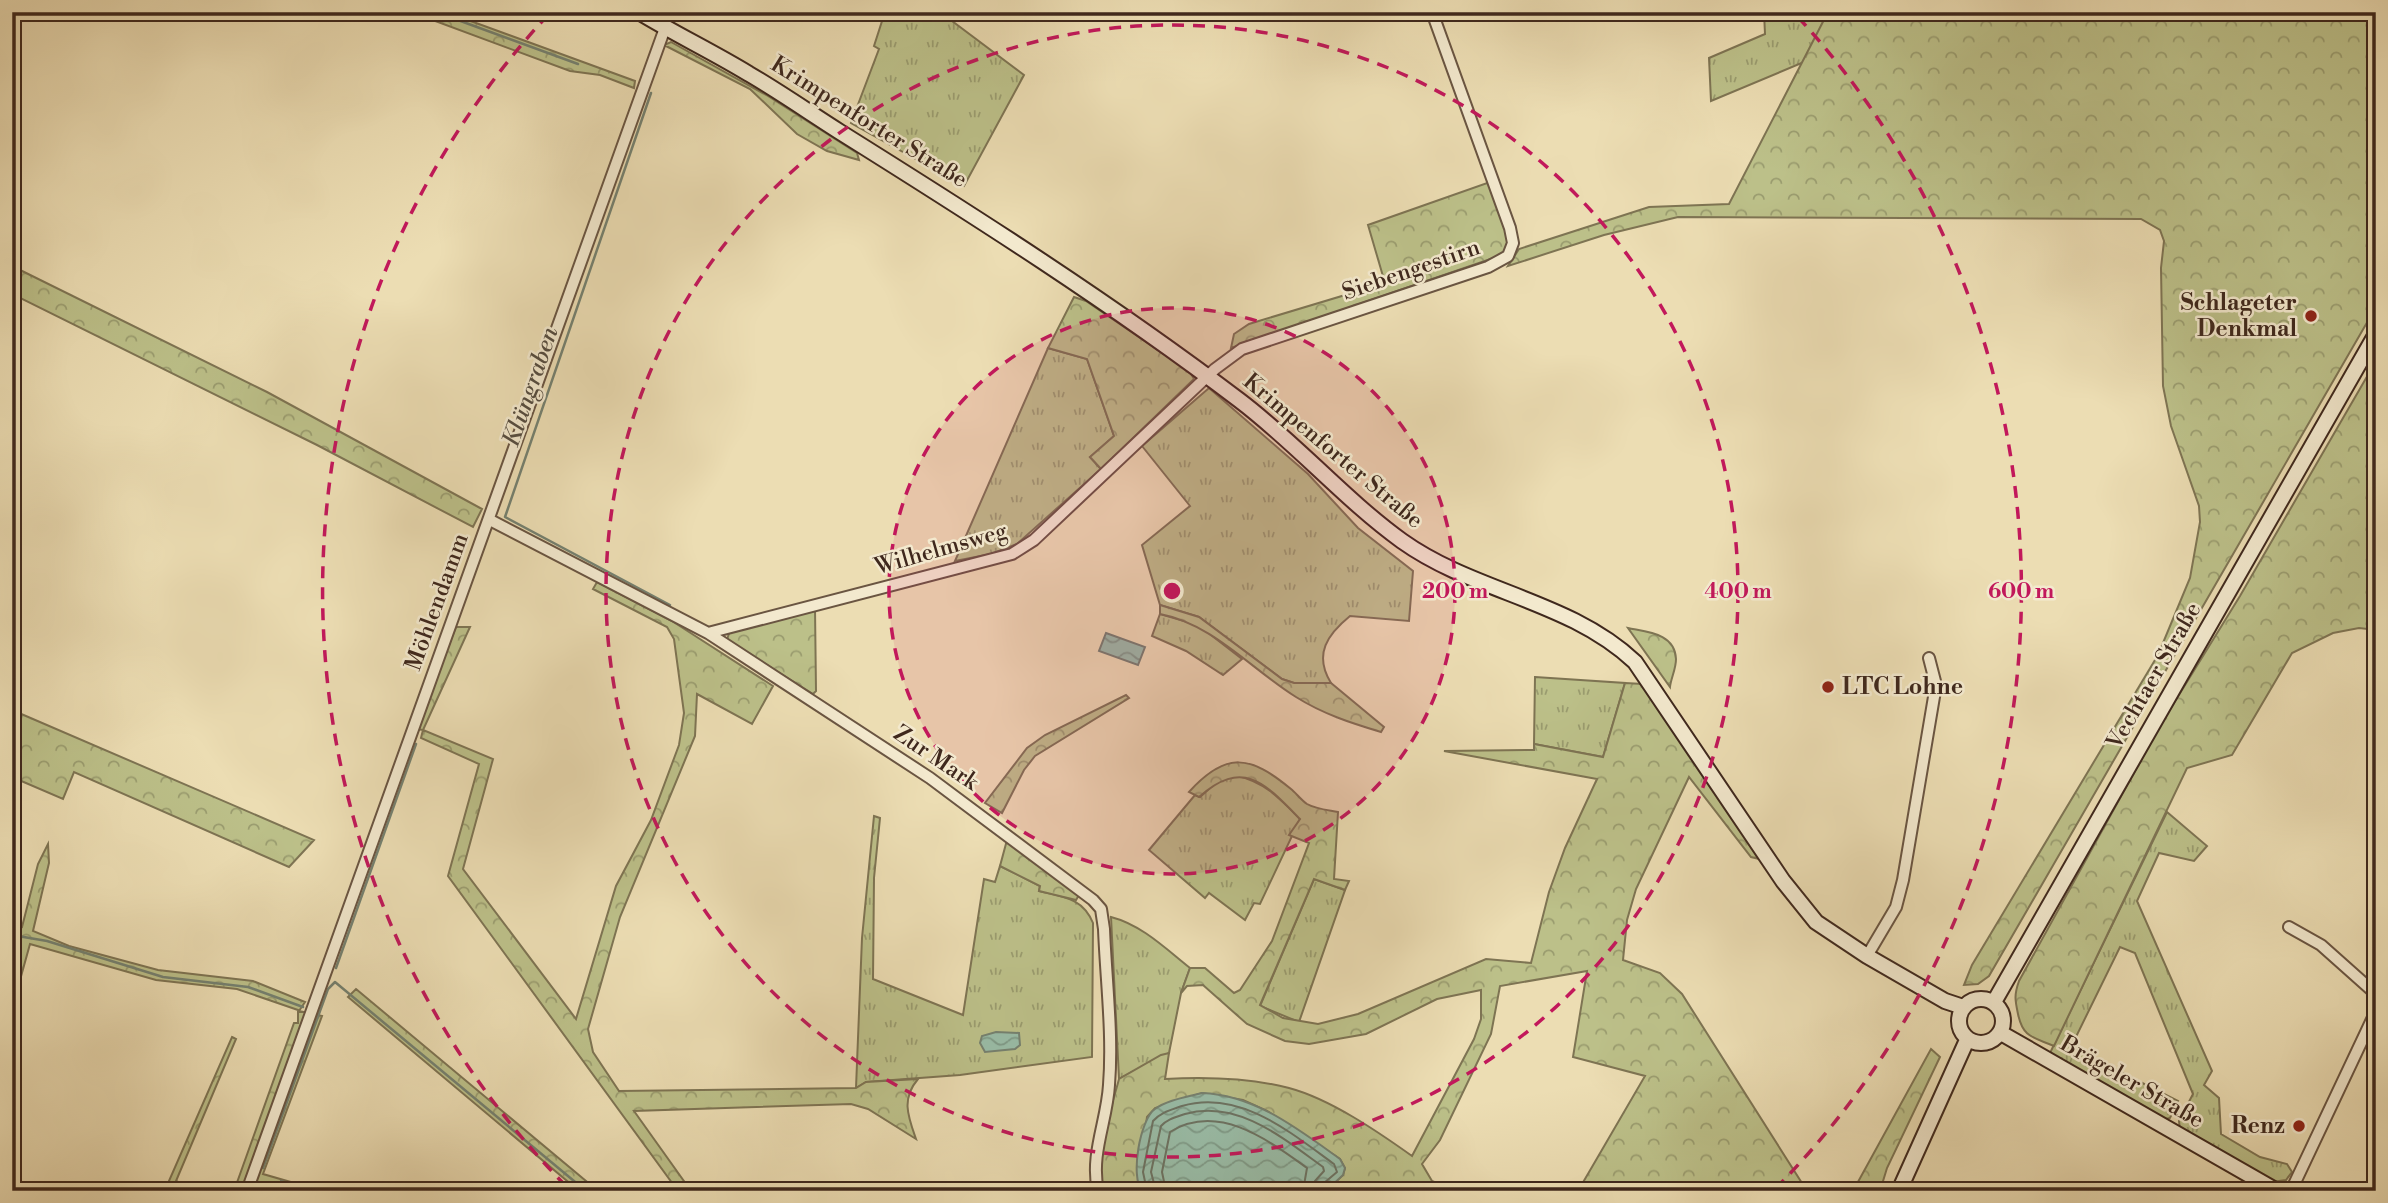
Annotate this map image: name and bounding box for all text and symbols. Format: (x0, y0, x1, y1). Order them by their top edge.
street label: Krimpenforter Straße (766, 50, 972, 194)
street label: Siebengestirn (1338, 233, 1484, 307)
place label: Schlageter Denkmal (2180, 289, 2297, 343)
marker: Schlageter Denkmal (2303, 308, 2319, 324)
water label: Klüngraben (496, 323, 566, 451)
street label: Krimpenforter Straße (1237, 368, 1429, 534)
street label: Wilhelmsweg (871, 517, 1011, 582)
street label: Möhlendamm (399, 530, 475, 674)
centre of rings (1160, 579, 1184, 603)
text: 200 m (1422, 579, 1488, 605)
text: 400 m (1704, 579, 1772, 605)
text: 600 m (1988, 579, 2054, 605)
street label: Vechtaer Straße (2100, 598, 2207, 755)
place label: LTC Lohne (1842, 673, 1963, 701)
marker: LTC Lohne (1820, 679, 1836, 695)
street label: Zur Mark (888, 719, 985, 797)
street label: Brägeler Straße (2054, 1029, 2209, 1134)
place label: Renz (2231, 1112, 2285, 1140)
marker: Renz (2291, 1118, 2307, 1134)

